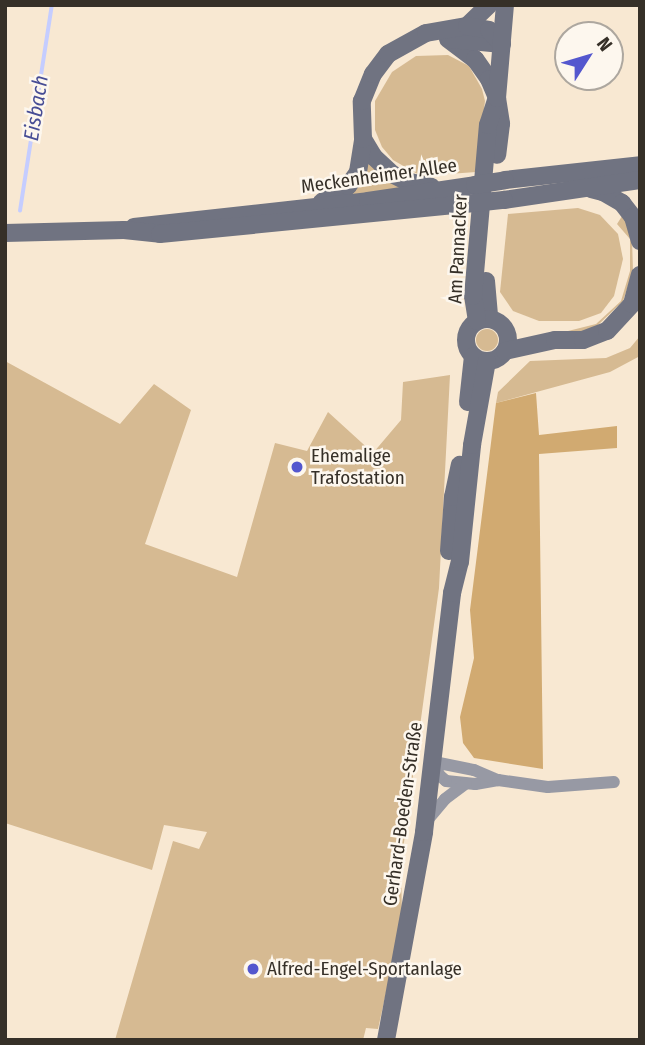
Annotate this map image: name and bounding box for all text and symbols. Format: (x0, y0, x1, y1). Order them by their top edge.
north arrow (554, 21, 624, 91)
text: N (592, 33, 617, 56)
water label: Eisbach (18, 73, 54, 143)
street label: Meckenheimer Allee (300, 154, 458, 198)
street label: Am Pannacker (444, 194, 472, 304)
place label: Ehemalige Trafostation (311, 445, 405, 489)
marker: Ehemalige Trafostation (289, 459, 305, 475)
street label: Gerhard-Boeden-Straße (379, 720, 427, 908)
place label: Alfred-Engel-Sportanlage (267, 958, 462, 980)
marker: Alfred-Engel-Sportanlage (245, 961, 261, 977)

